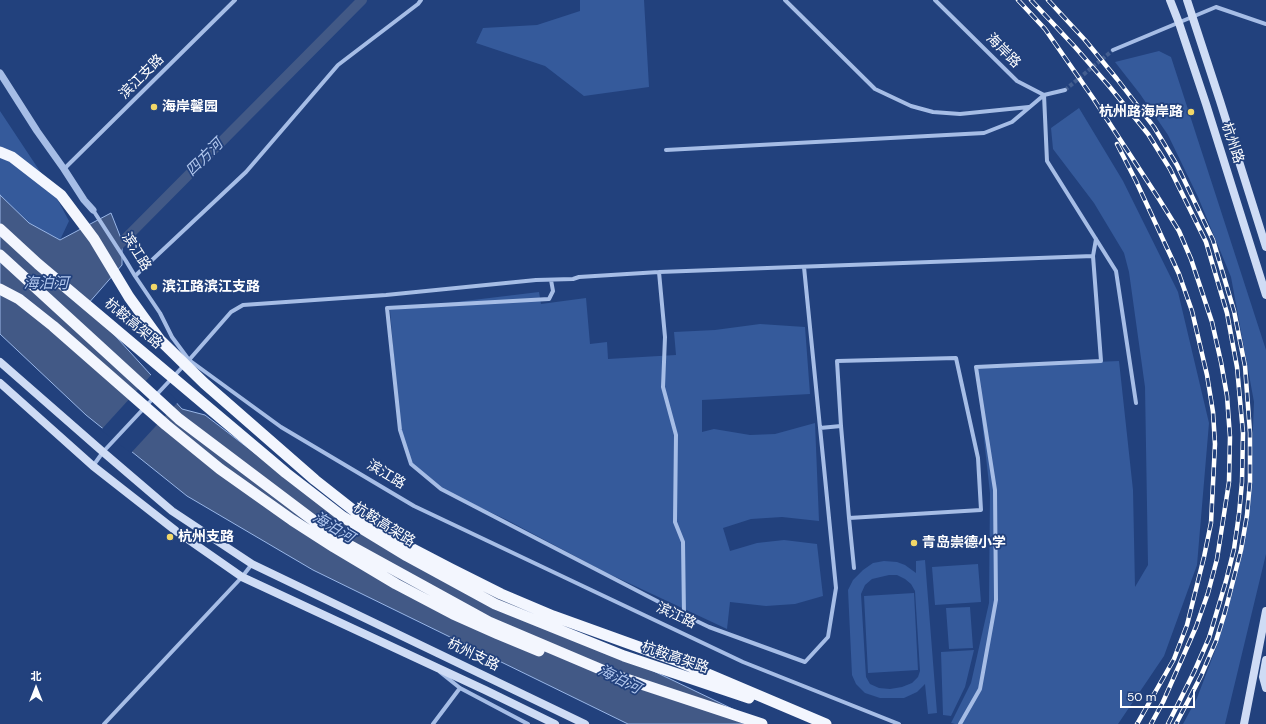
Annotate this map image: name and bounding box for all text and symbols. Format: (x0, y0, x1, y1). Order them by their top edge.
street label: 海岸路 (982, 30, 1024, 72)
street label: 滨江支路 (116, 51, 168, 103)
place label: 海岸馨园 (162, 99, 218, 115)
marker: 海岸馨园 (149, 102, 159, 112)
place label: 杭州路海岸路 (1099, 104, 1183, 120)
marker: 杭州路海岸路 (1186, 107, 1196, 117)
street label: 杭州路 (1218, 120, 1246, 166)
water label: 四方河 (183, 136, 227, 180)
street label: 滨江路 (118, 230, 154, 274)
water label: 海泊河 (24, 275, 68, 293)
place label: 滨江路滨江支路 (162, 279, 260, 295)
marker: 滨江路滨江支路 (149, 282, 159, 292)
street label: 杭鞍高架路 (101, 295, 165, 353)
street label: 滨江路 (364, 457, 408, 493)
street label: 杭鞍高架路 (350, 499, 418, 551)
water label: 海泊河 (309, 509, 357, 547)
place label: 杭州支路 (178, 529, 234, 545)
marker: 杭州支路 (165, 532, 175, 542)
place label: 青岛崇德小学 (922, 535, 1006, 551)
marker: 青岛崇德小学 (909, 538, 919, 548)
street label: 滨江路 (653, 600, 699, 632)
street label: 杭州支路 (444, 635, 502, 675)
street label: 杭鞍高架路 (639, 639, 711, 677)
water label: 海泊河 (595, 662, 643, 698)
north arrow (16, 668, 56, 708)
text: 北 (31, 669, 42, 683)
scale bar (1122, 682, 1197, 708)
text: 50 m (1127, 689, 1156, 705)

